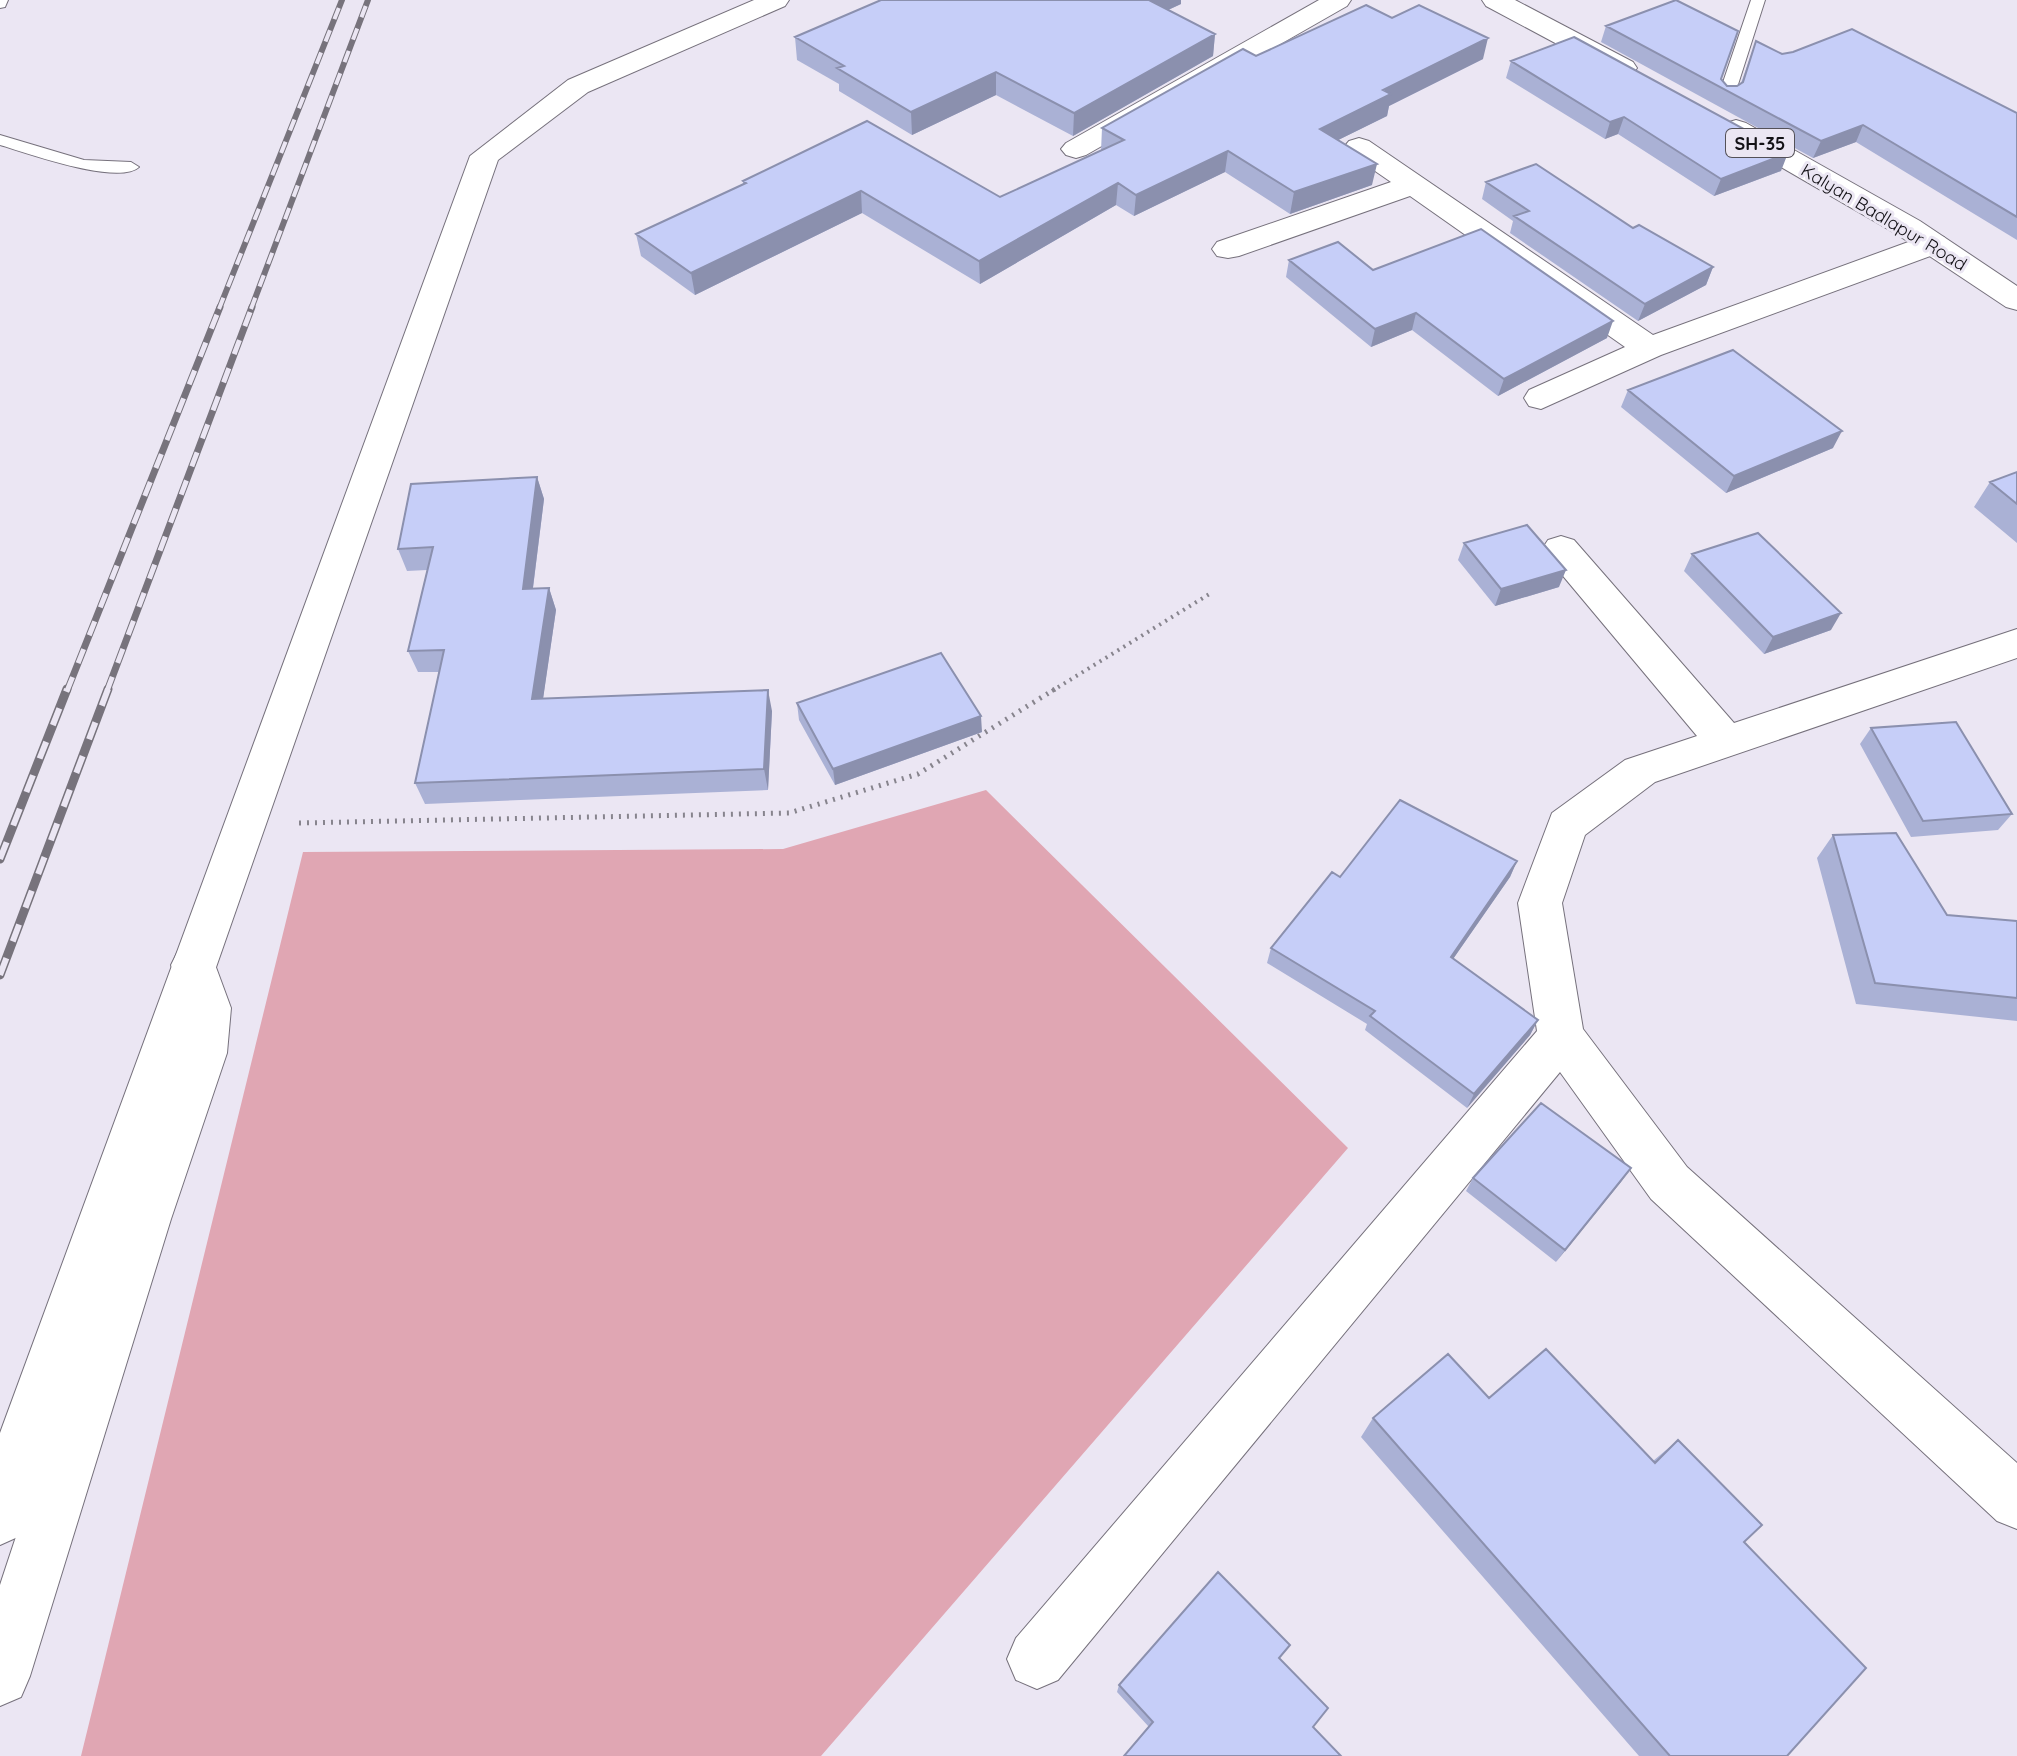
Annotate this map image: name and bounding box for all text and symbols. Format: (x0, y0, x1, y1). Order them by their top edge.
road number: SH-35 (1726, 129, 1794, 157)
street label: Kalyan Badlapur Road (1797, 158, 1971, 276)

